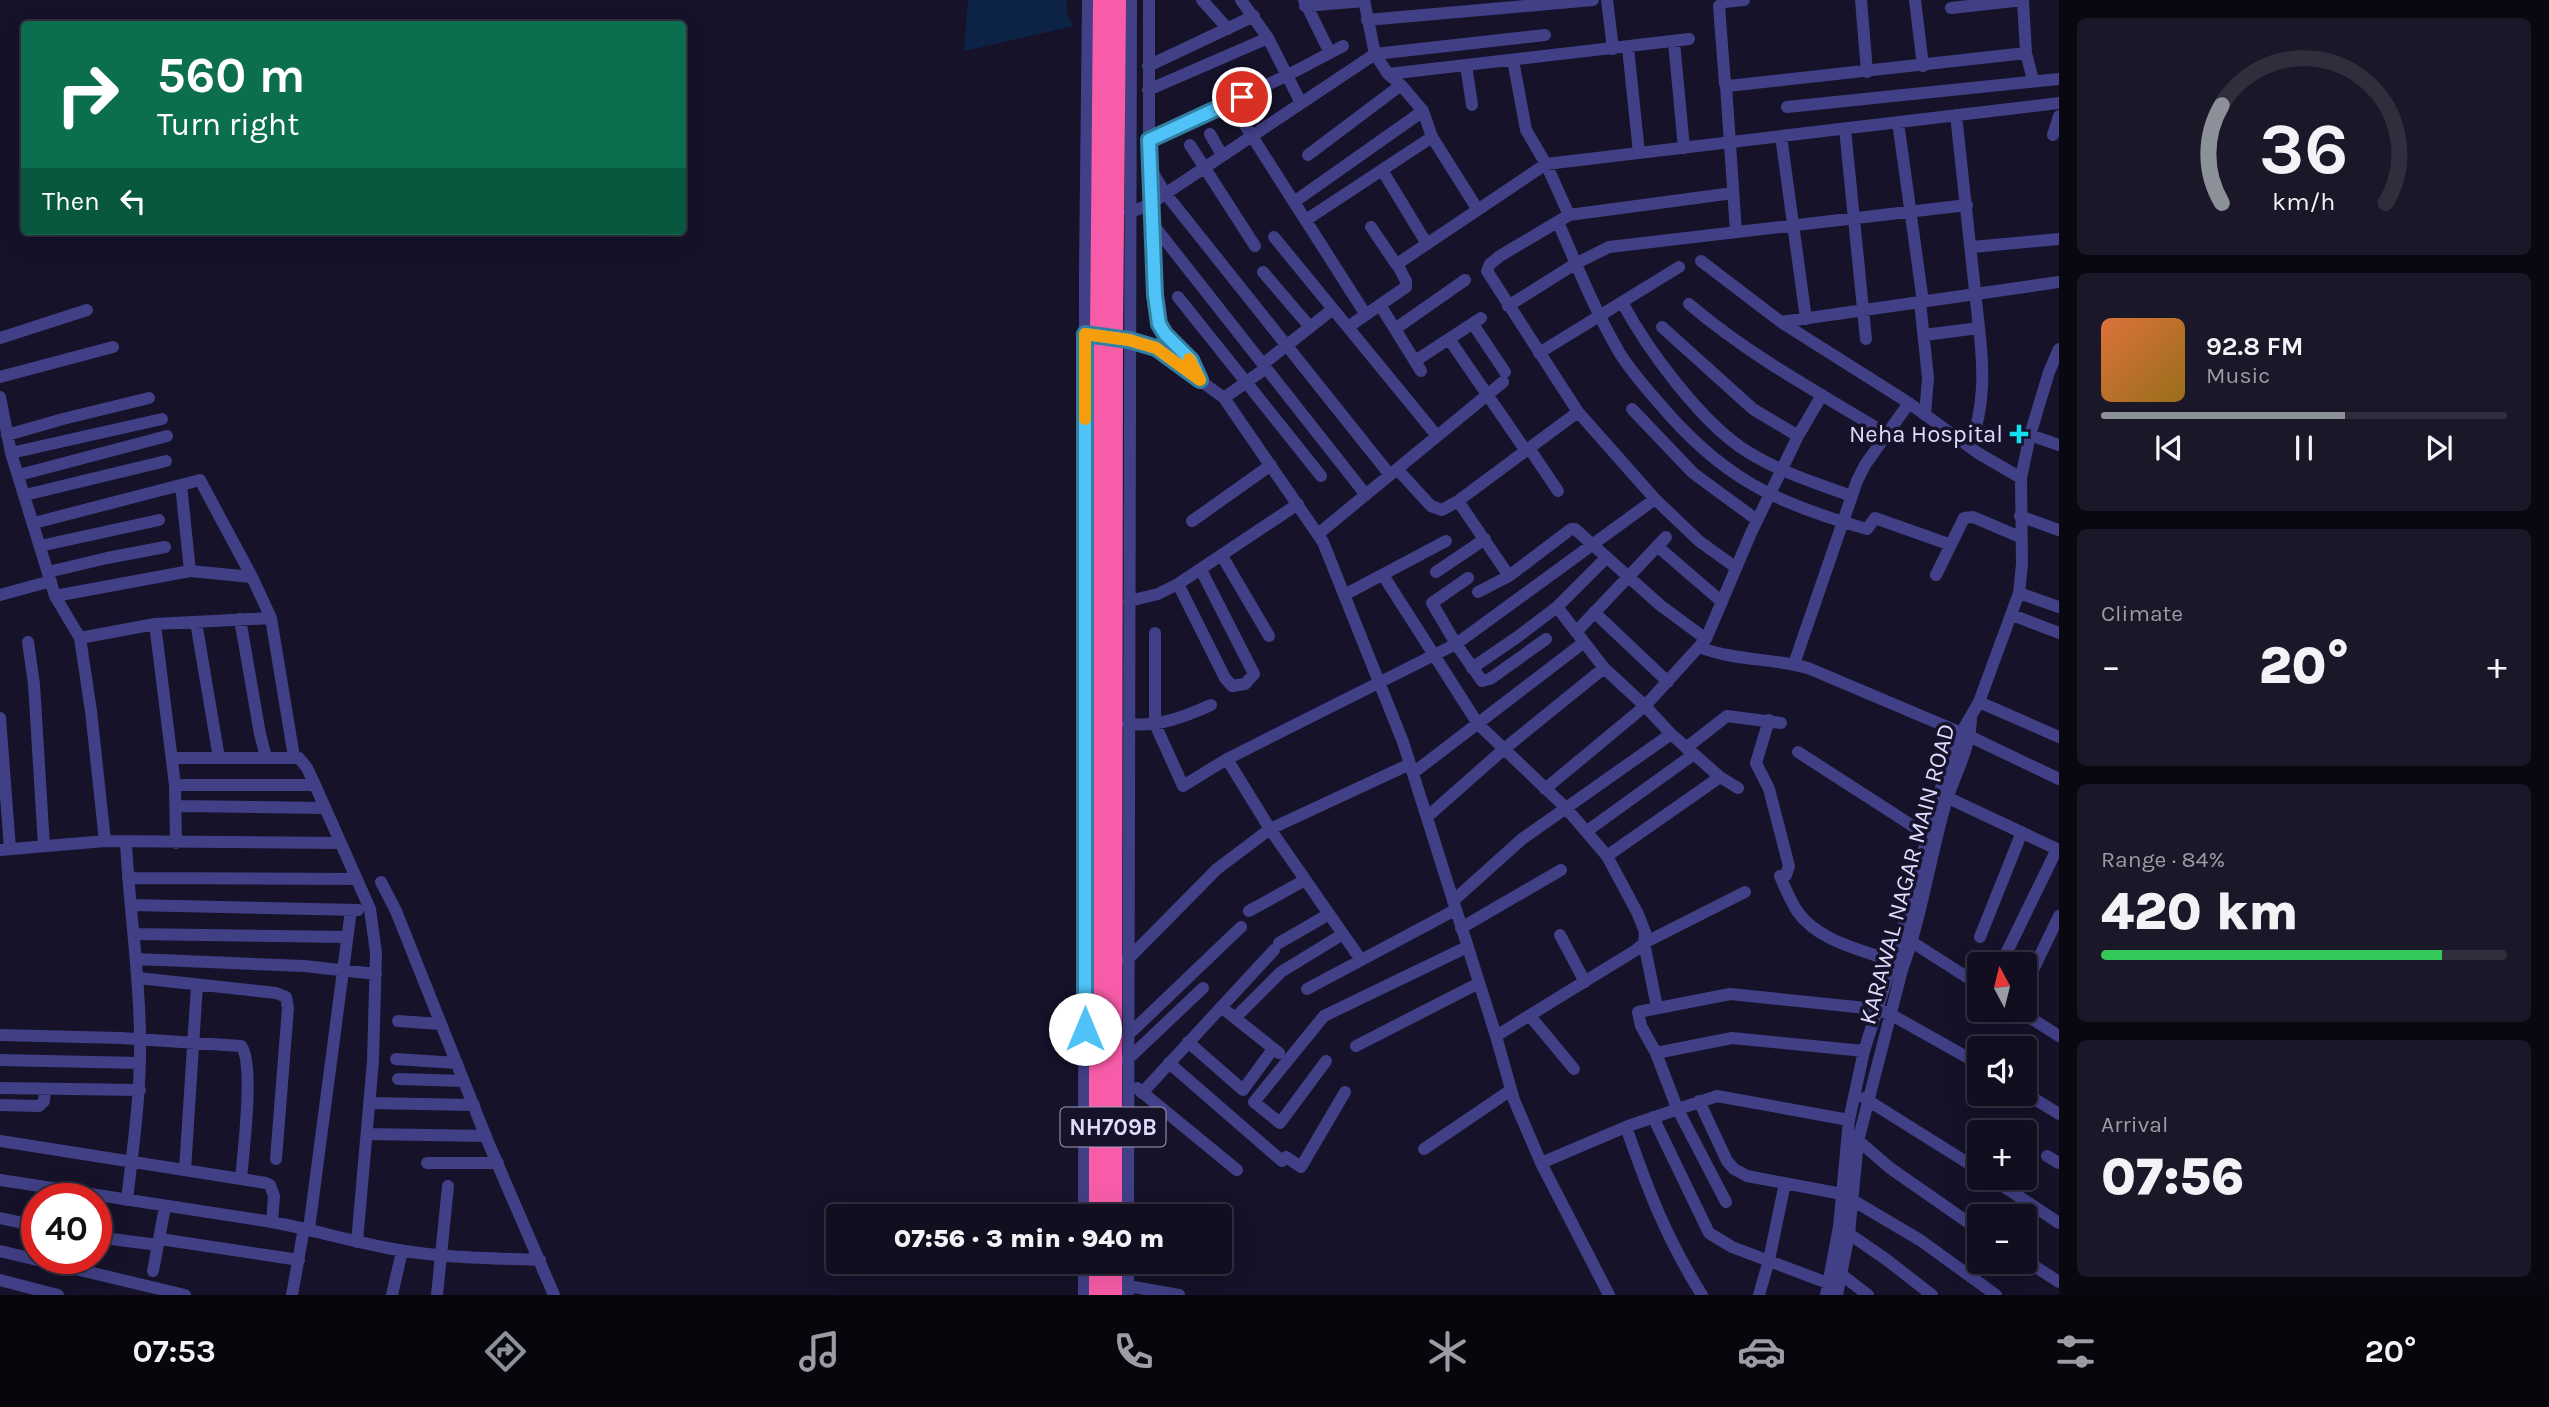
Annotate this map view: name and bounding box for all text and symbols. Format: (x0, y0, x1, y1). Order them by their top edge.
text: 560 m (157, 47, 305, 104)
icon: right (42, 49, 133, 140)
pin (1212, 67, 1272, 127)
icon: arrive (1223, 78, 1261, 116)
text: Turn right (157, 106, 299, 143)
text: 36 (2259, 106, 2349, 191)
icon: left (114, 182, 152, 220)
text: Then (42, 186, 100, 217)
text: km/h (2272, 187, 2336, 216)
text: 92.8 FM (2206, 331, 2304, 362)
text: Music (2206, 362, 2270, 389)
place label: Neha Hospital (1849, 420, 2003, 448)
marker: Neha Hospital (2009, 424, 2029, 444)
icon: previous (2150, 429, 2188, 467)
icon: pause (2285, 429, 2323, 467)
icon: next (2420, 429, 2458, 467)
text: Climate (2101, 600, 2183, 627)
text: 20° (2259, 635, 2349, 696)
text: − (2101, 644, 2121, 689)
text: + (2487, 644, 2507, 689)
street label: KARAWAL NAGAR MAIN ROAD (1853, 721, 1961, 1027)
text: Range · 84% (2101, 846, 2225, 873)
text: 420 km (2101, 881, 2298, 942)
north arrow (1967, 952, 2037, 1022)
map controls (1967, 952, 2037, 1274)
position arrow (1048, 992, 1122, 1066)
button: sound (1967, 1036, 2037, 1106)
road number: NH709B (1060, 1108, 1166, 1146)
text: Arrival (2101, 1111, 2168, 1138)
button: + (1967, 1120, 2037, 1190)
text: 07:56 (2101, 1146, 2244, 1207)
speed limit sign: 40 (21, 1183, 112, 1274)
button: − (1967, 1204, 2037, 1274)
text: 07:56 · 3 min · 940 m (894, 1223, 1164, 1254)
icon: directions (481, 1327, 530, 1376)
icon: music (795, 1327, 844, 1376)
icon: phone (1109, 1327, 1158, 1376)
icon: climate (1423, 1327, 1472, 1376)
icon: car (1737, 1327, 1786, 1376)
icon: filters (2051, 1327, 2100, 1376)
text: 07:53 (132, 1333, 216, 1370)
text: 20° (2364, 1333, 2417, 1370)

